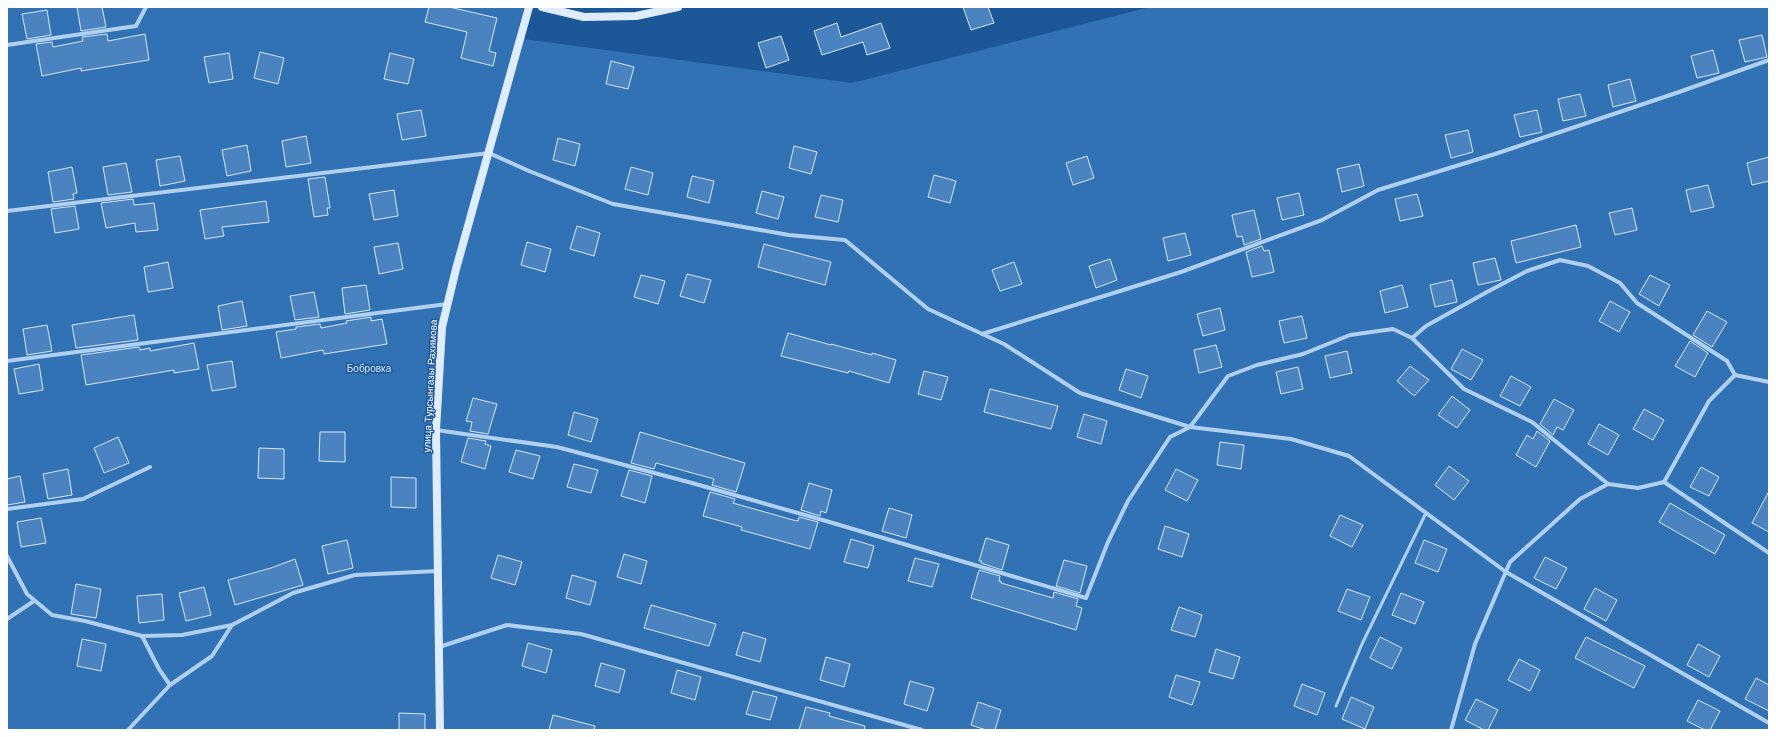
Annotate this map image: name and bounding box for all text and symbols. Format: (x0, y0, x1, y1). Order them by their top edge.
street label: улица Турсынгазы Рахимова (421, 319, 439, 453)
park label: Бобровка (347, 363, 392, 374)

